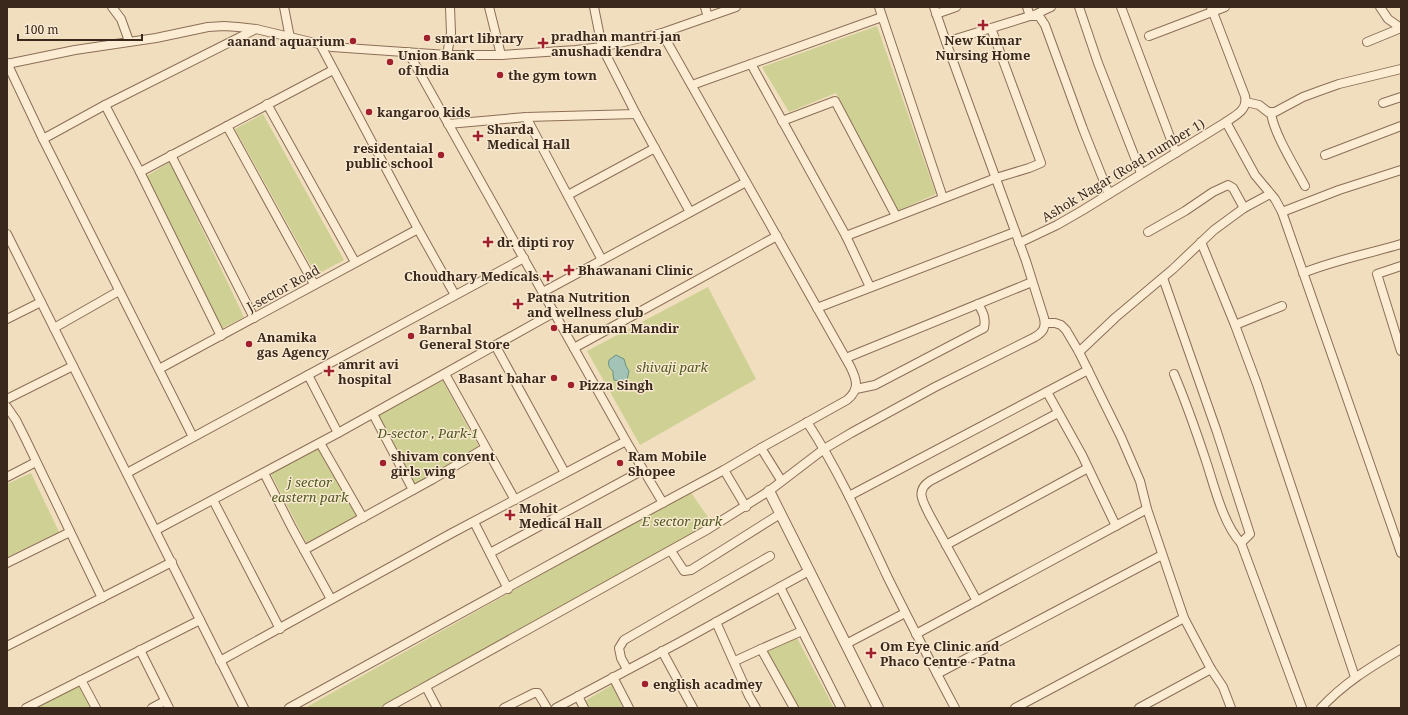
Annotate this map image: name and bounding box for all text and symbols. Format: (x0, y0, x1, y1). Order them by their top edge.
scale bar (18, 16, 142, 42)
marker: New Kumar Nursing Home (977, 19, 989, 31)
text: 100 m (24, 21, 59, 38)
place label: pradhan mantri jan anushadi kendra (551, 27, 681, 60)
place label: smart library (435, 29, 524, 47)
place label: New Kumar Nursing Home (936, 31, 1030, 64)
place label: aanand aquarium (227, 32, 345, 50)
marker: smart library (422, 33, 432, 43)
marker: aanand aquarium (348, 36, 358, 46)
marker: pradhan mantri jan anushadi kendra (538, 38, 548, 48)
place label: Union Bank of India (398, 46, 475, 79)
marker: Union Bank of India (385, 57, 395, 67)
place label: the gym town (508, 66, 597, 84)
marker: the gym town (495, 70, 505, 80)
place label: kangaroo kids (377, 103, 471, 121)
marker: kangaroo kids (364, 107, 374, 117)
street label: Ashok Nagar (Road number 1) (1038, 114, 1208, 226)
place label: Sharda Medical Hall (487, 120, 570, 153)
marker: Sharda Medical Hall (472, 130, 484, 142)
place label: residentaial public school (346, 139, 433, 172)
marker: residentaial public school (436, 150, 446, 160)
place label: dr. dipti roy (497, 233, 575, 251)
marker: dr. dipti roy (482, 236, 494, 248)
street label: J-sector Road (242, 261, 323, 316)
place label: Bhawanani Clinic (578, 261, 693, 279)
marker: Bhawanani Clinic (563, 264, 575, 276)
place label: Choudhary Medicals (404, 267, 539, 285)
marker: Choudhary Medicals (542, 270, 554, 282)
place label: Patna Nutrition and wellness club (527, 288, 644, 321)
marker: Patna Nutrition and wellness club (512, 298, 524, 310)
place label: Hanuman Mandir (562, 319, 679, 337)
place label: Barnbal General Store (419, 320, 510, 353)
marker: Hanuman Mandir (549, 323, 559, 333)
place label: Anamika gas Agency (257, 328, 329, 361)
marker: Barnbal General Store (406, 331, 416, 341)
marker: Anamika gas Agency (244, 339, 254, 349)
place label: amrit avi hospital (338, 355, 399, 388)
park label: shivaji park (636, 358, 709, 376)
marker: amrit avi hospital (323, 365, 335, 377)
place label: Basant bahar (459, 369, 546, 387)
marker: Basant bahar (549, 373, 559, 383)
place label: Pizza Singh (579, 376, 654, 394)
marker: Pizza Singh (566, 380, 576, 390)
park label: D-sector , Park-1 (377, 424, 478, 442)
place label: shivam convent girls wing (391, 447, 495, 480)
place label: Ram Mobile Shopee (628, 447, 707, 480)
marker: shivam convent girls wing (378, 458, 388, 468)
marker: Ram Mobile Shopee (615, 458, 625, 468)
park label: j sector eastern park (272, 473, 349, 506)
place label: Mohit Medical Hall (519, 499, 602, 532)
marker: Mohit Medical Hall (504, 509, 516, 521)
park label: E sector park (641, 512, 723, 530)
place label: Om Eye Clinic and Phaco Centre - Patna (880, 637, 1016, 670)
marker: Om Eye Clinic and Phaco Centre - Patna (865, 647, 877, 659)
place label: english acadmey (653, 675, 763, 693)
marker: english acadmey (640, 679, 650, 689)

